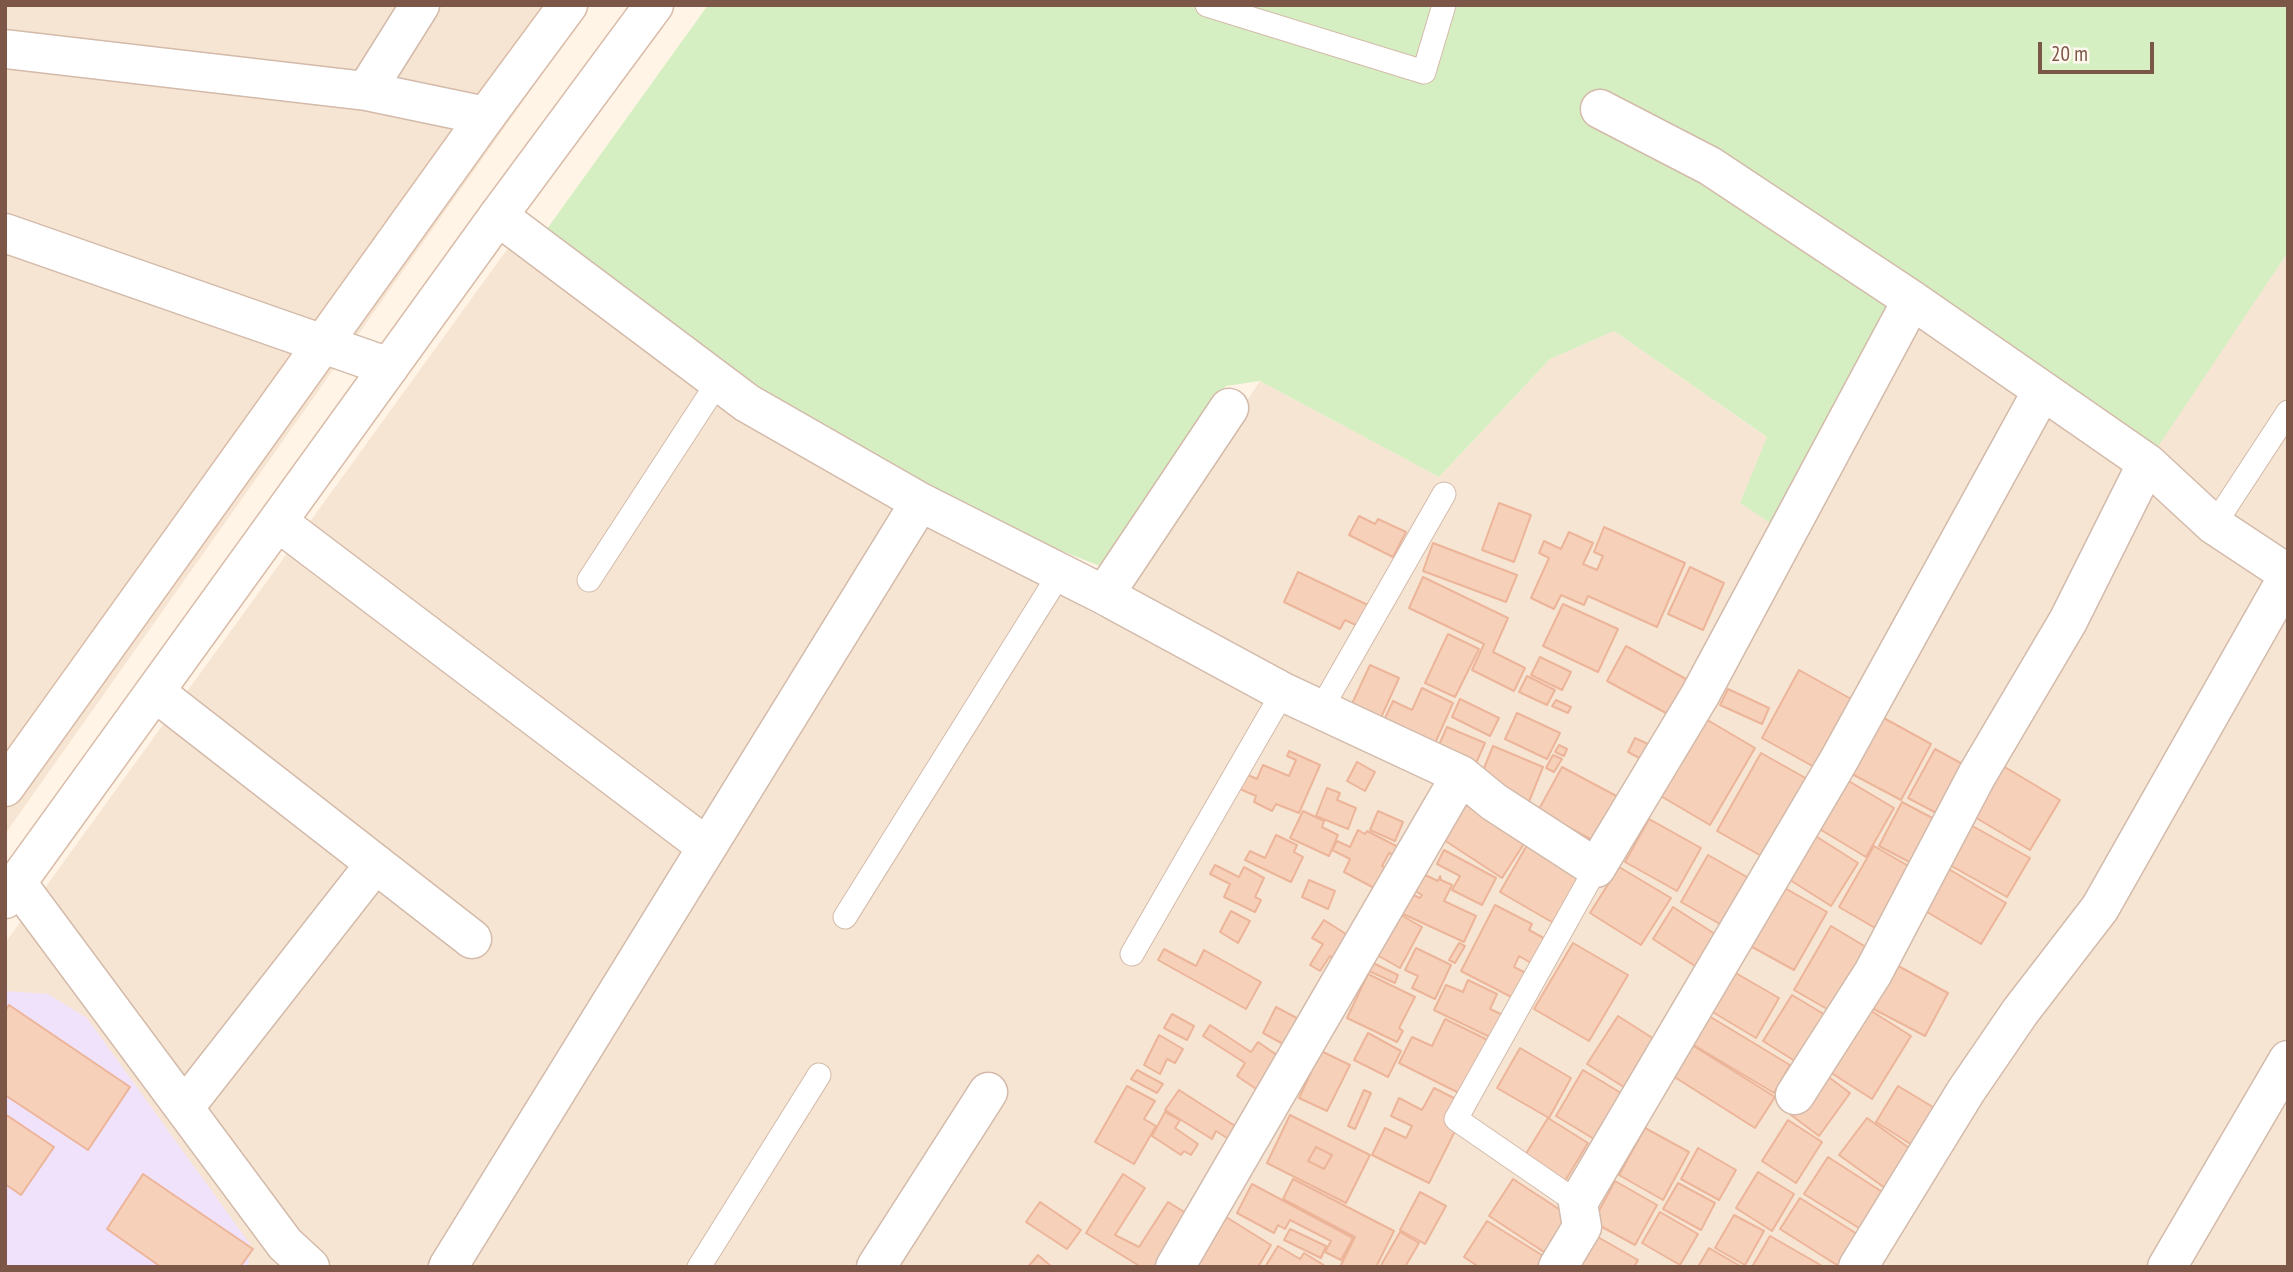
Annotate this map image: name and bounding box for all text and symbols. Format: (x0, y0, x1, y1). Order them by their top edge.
scale bar (2041, 28, 2156, 72)
text: 20 m (2051, 40, 2088, 67)

